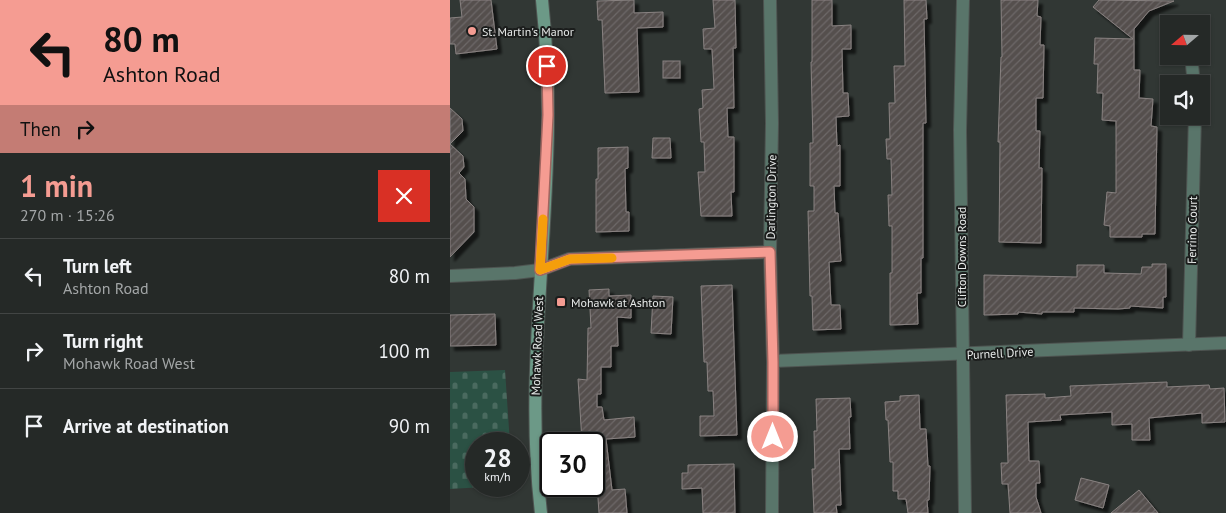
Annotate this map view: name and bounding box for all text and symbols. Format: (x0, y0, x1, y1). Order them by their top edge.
north arrow (1160, 15, 1210, 65)
map controls (1160, 15, 1210, 125)
text: 80 m (103, 16, 180, 62)
icon: left (20, 20, 85, 85)
place label: St. Martin's Manor (482, 24, 574, 39)
marker: St. Martin's Manor (466, 25, 478, 37)
pin (526, 45, 568, 87)
icon: arrive (533, 52, 561, 80)
text: Ashton Road (103, 60, 221, 88)
button: sound (1160, 75, 1210, 125)
icon: right (71, 115, 99, 143)
text: Then (20, 117, 61, 141)
street label: Darlington Drive (763, 155, 779, 239)
text: 1 min (20, 166, 93, 205)
button: close (378, 170, 430, 222)
street label: Ferrino Court (1184, 196, 1200, 264)
text: 270 m · 15:26 (20, 205, 115, 225)
street label: Clifton Downs Road (954, 207, 969, 307)
text: Turn left (63, 254, 132, 278)
icon: left (20, 262, 48, 290)
text: 80 m (389, 264, 430, 288)
text: Ashton Road (63, 278, 149, 298)
place label: Mohawk at Ashton (571, 295, 665, 310)
street label: Mohawk Road West (528, 296, 546, 396)
marker: Mohawk at Ashton (555, 296, 567, 308)
text: Turn right (63, 329, 143, 353)
icon: right (20, 337, 48, 365)
text: 100 m (378, 339, 430, 363)
street label: Purnell Drive (966, 344, 1034, 362)
text: Mohawk Road West (63, 353, 195, 373)
position arrow (746, 410, 798, 462)
icon: arrive (20, 412, 48, 440)
text: Arrive at destination (63, 414, 229, 438)
text: 90 m (389, 414, 430, 438)
speed limit sign: 30 (540, 432, 605, 497)
text: 28 (483, 442, 512, 474)
text: km/h (484, 469, 511, 484)

